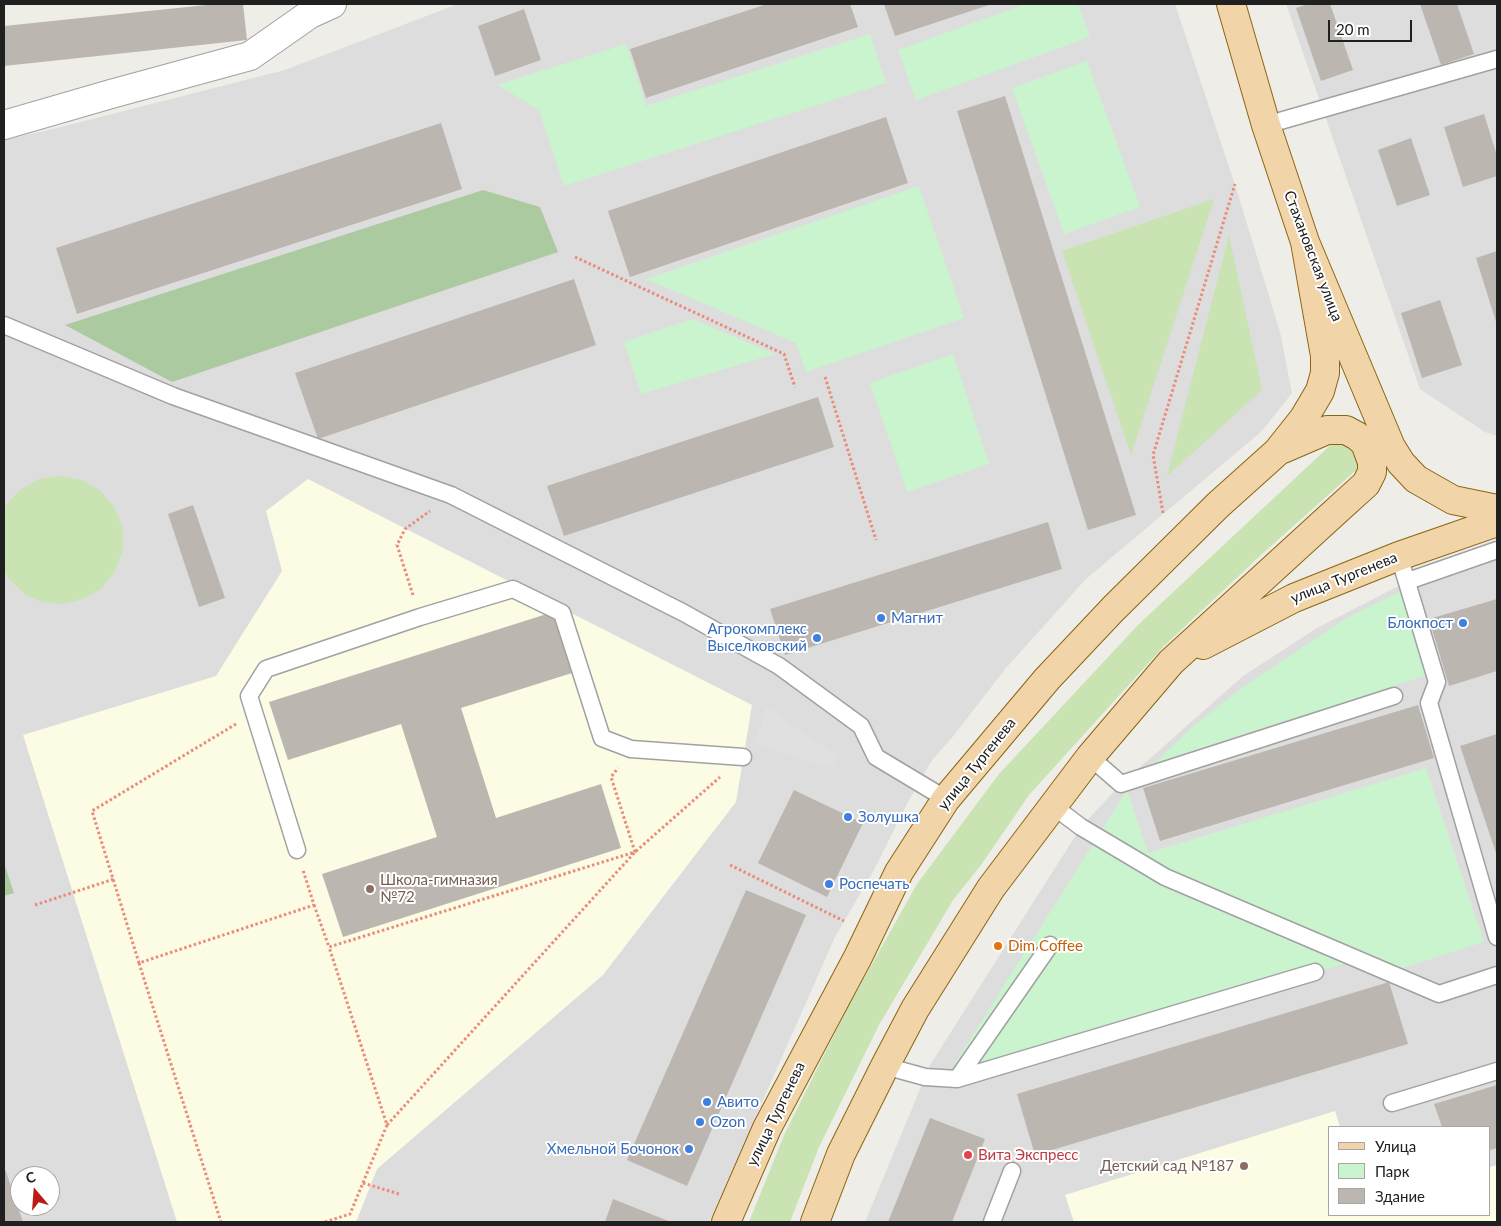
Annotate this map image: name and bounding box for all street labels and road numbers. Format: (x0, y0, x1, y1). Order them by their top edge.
street label: Стахановская улица (1280, 188, 1346, 324)
street label: улица Тургенева (1288, 548, 1400, 608)
street label: улица Тургенева (934, 714, 1020, 814)
street label: улица Тургенева (743, 1059, 809, 1169)

